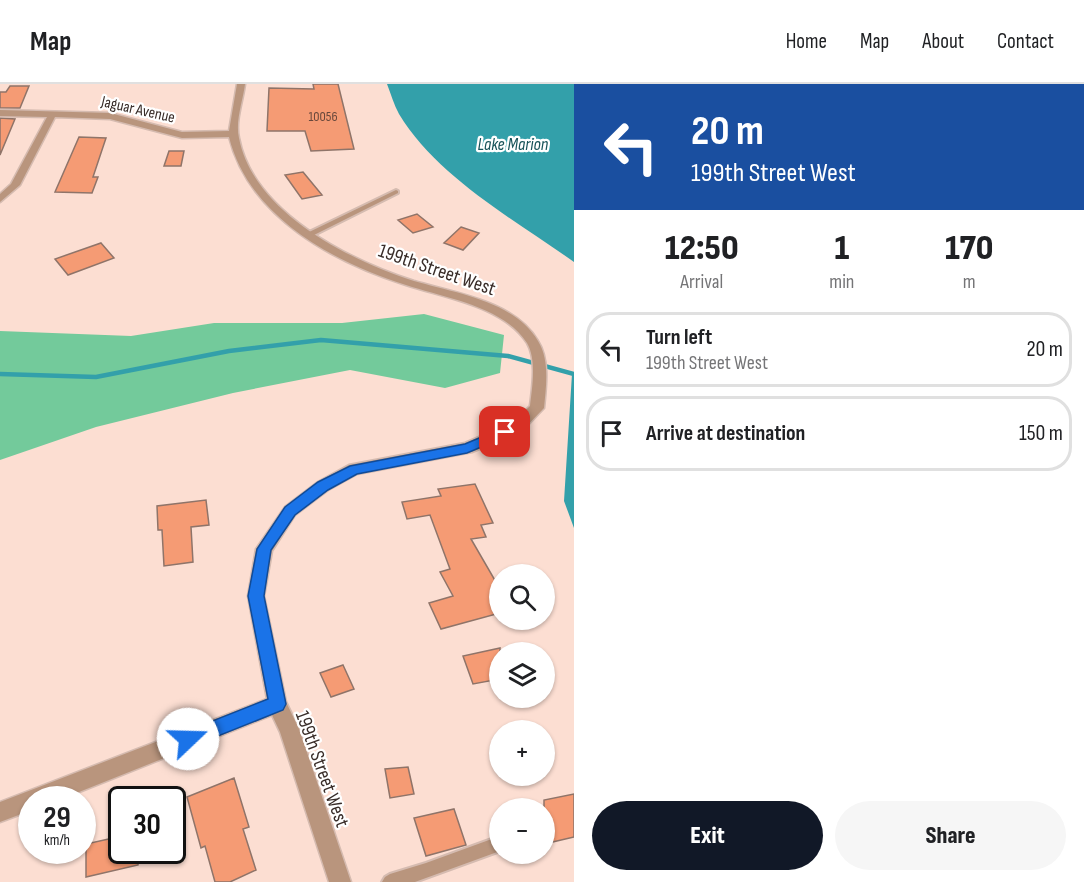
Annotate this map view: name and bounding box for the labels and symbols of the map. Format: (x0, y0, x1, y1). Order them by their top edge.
street label: Jaguar Avenue (98, 92, 177, 128)
house number: 10056 (308, 108, 338, 125)
water label: Lake Marion (478, 134, 549, 155)
street label: 199th Street West (375, 239, 499, 301)
pin (479, 406, 530, 457)
position arrow (156, 707, 220, 771)
street label: 199th Street West (290, 708, 354, 830)
speed limit sign: 30 (108, 786, 186, 864)

